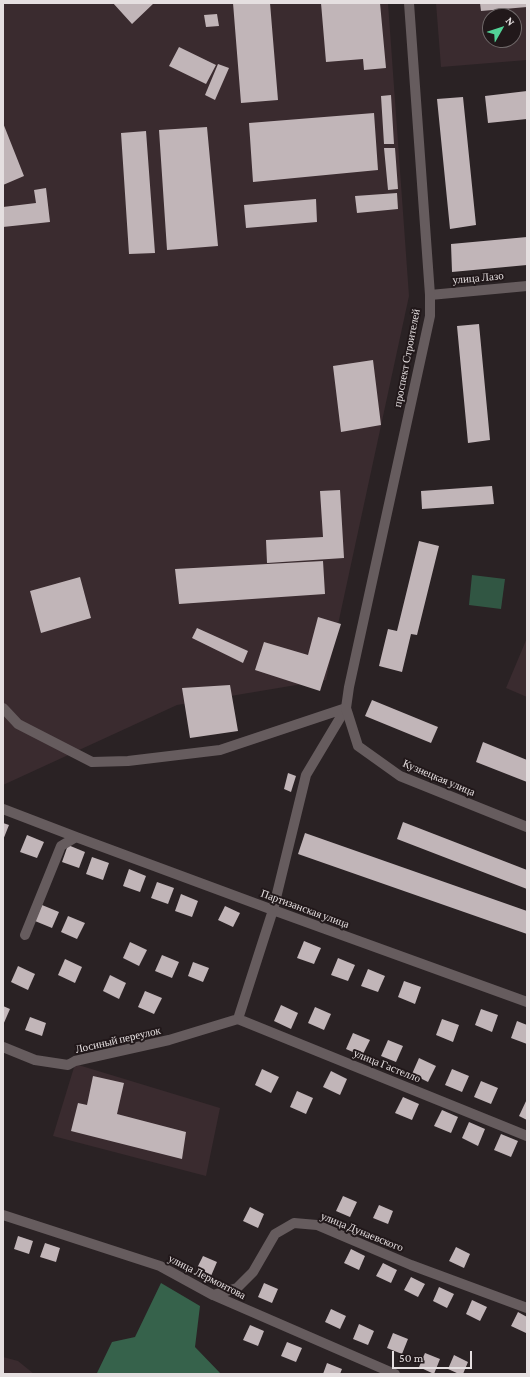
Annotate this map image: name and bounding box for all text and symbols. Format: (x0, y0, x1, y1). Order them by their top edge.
north arrow (482, 8, 522, 48)
text: N (504, 14, 518, 28)
street label: улица Лазо (452, 269, 504, 287)
street label: проспект Строителей (391, 308, 423, 408)
street label: Кузнецкая улица (401, 757, 477, 799)
street label: Партизанская улица (259, 887, 351, 931)
street label: Лосиный переулок (74, 1024, 162, 1056)
street label: улица Гастелло (352, 1047, 422, 1085)
street label: улица Дунаевского (319, 1209, 405, 1255)
street label: улица Лермонтова (166, 1252, 248, 1302)
scale bar (394, 1343, 474, 1369)
text: 50 m (399, 1351, 423, 1365)

